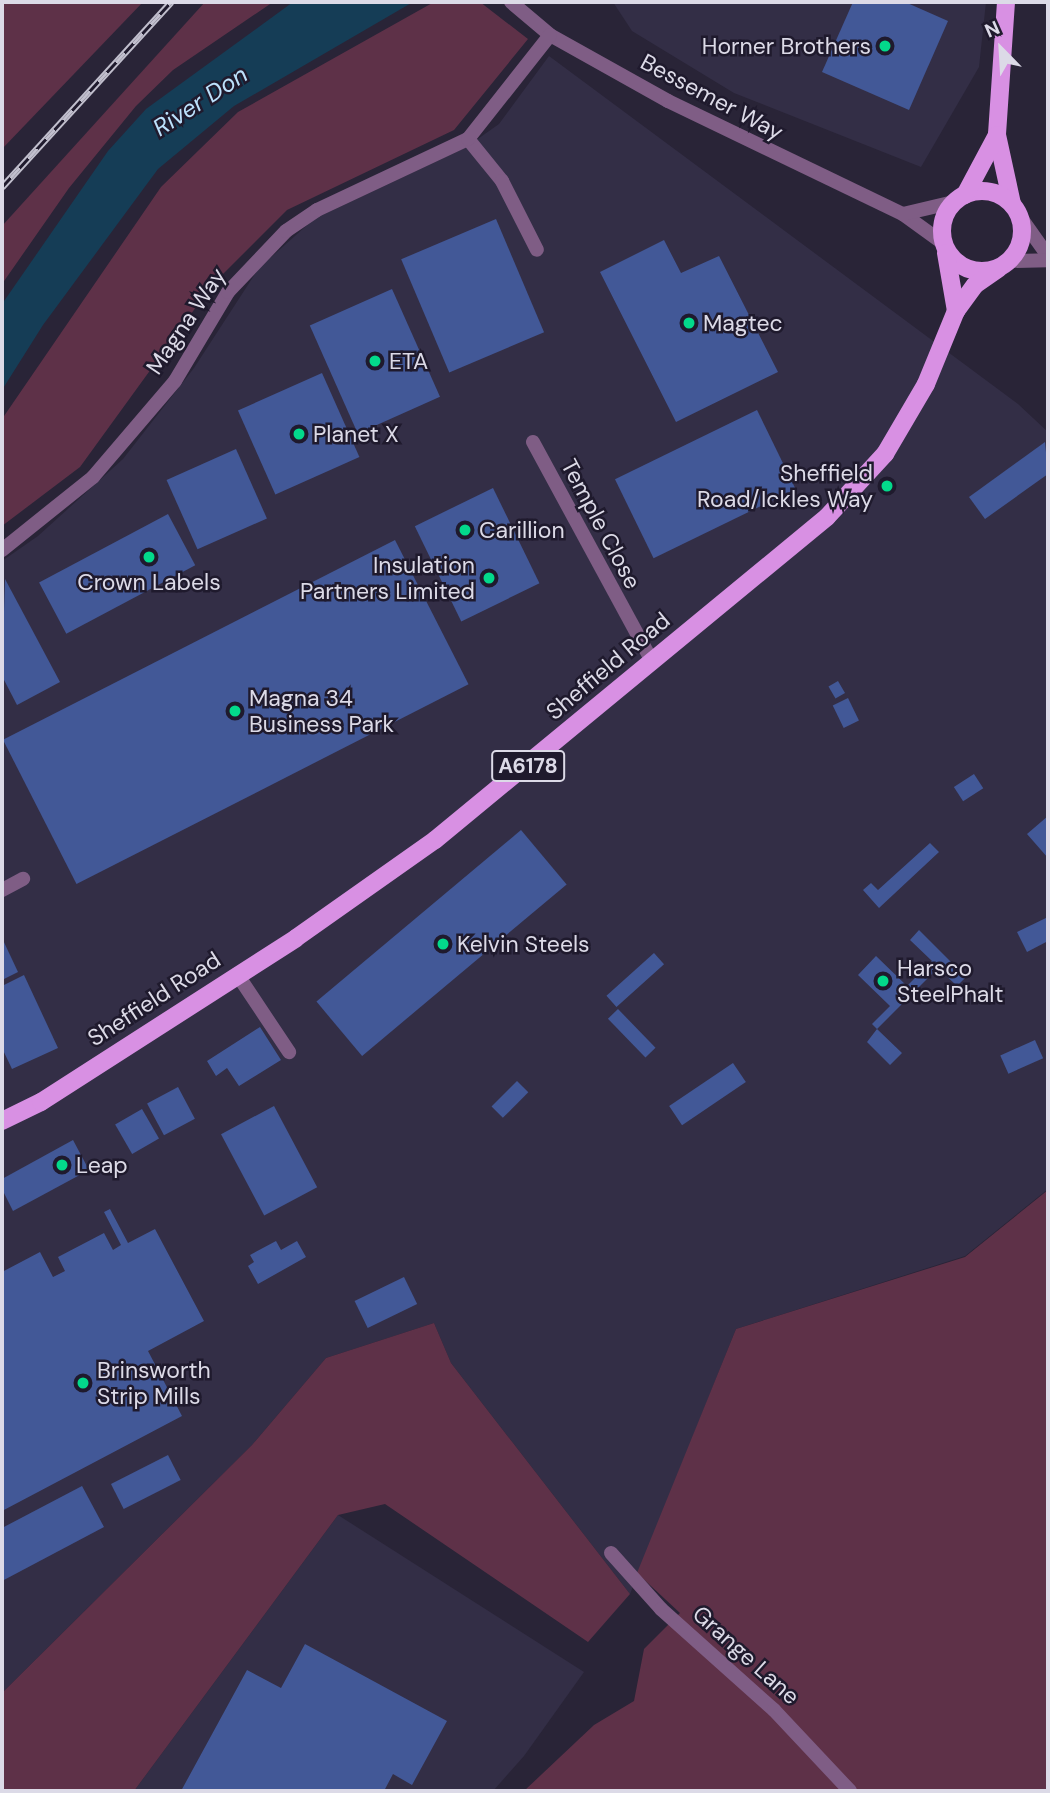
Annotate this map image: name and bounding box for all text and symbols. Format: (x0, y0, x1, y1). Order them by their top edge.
north arrow (966, 14, 1036, 84)
text: N (981, 15, 1004, 44)
place label: Horner Brothers (702, 32, 871, 60)
marker: Horner Brothers (877, 38, 893, 54)
street label: Bessemer Way (636, 48, 788, 146)
water label: River Don (147, 60, 253, 142)
street label: Magna Way (140, 262, 232, 380)
place label: Magtec (703, 309, 783, 337)
marker: Magtec (681, 315, 697, 331)
place label: ETA (389, 347, 428, 375)
marker: ETA (367, 353, 383, 369)
place label: Planet X (313, 420, 399, 448)
marker: Planet X (291, 426, 307, 442)
street label: Temple Close (555, 454, 647, 594)
place label: Sheffield Road/Ickles Way (697, 459, 873, 513)
marker: Sheffield Road/Ickles Way (879, 478, 895, 494)
place label: Carillion (479, 516, 565, 544)
marker: Carillion (457, 522, 473, 538)
marker: Crown Labels (141, 549, 157, 565)
place label: Insulation Partners Limited (300, 551, 475, 605)
place label: Crown Labels (77, 568, 221, 596)
marker: Insulation Partners Limited (481, 570, 497, 586)
street label: Sheffield Road (541, 606, 675, 726)
place label: Magna 34 Business Park (249, 684, 394, 738)
marker: Magna 34 Business Park (227, 703, 243, 719)
road number: A6178 (490, 748, 566, 784)
place label: Kelvin Steels (457, 930, 590, 958)
marker: Kelvin Steels (435, 936, 451, 952)
street label: Sheffield Road (82, 946, 226, 1052)
place label: Harsco SteelPhalt (897, 954, 1004, 1008)
marker: Harsco SteelPhalt (875, 973, 891, 989)
place label: Leap (76, 1151, 128, 1179)
marker: Leap (54, 1157, 70, 1173)
place label: Brinsworth Strip Mills (97, 1356, 211, 1410)
marker: Brinsworth Strip Mills (75, 1375, 91, 1391)
street label: Grange Lane (687, 1600, 805, 1710)

